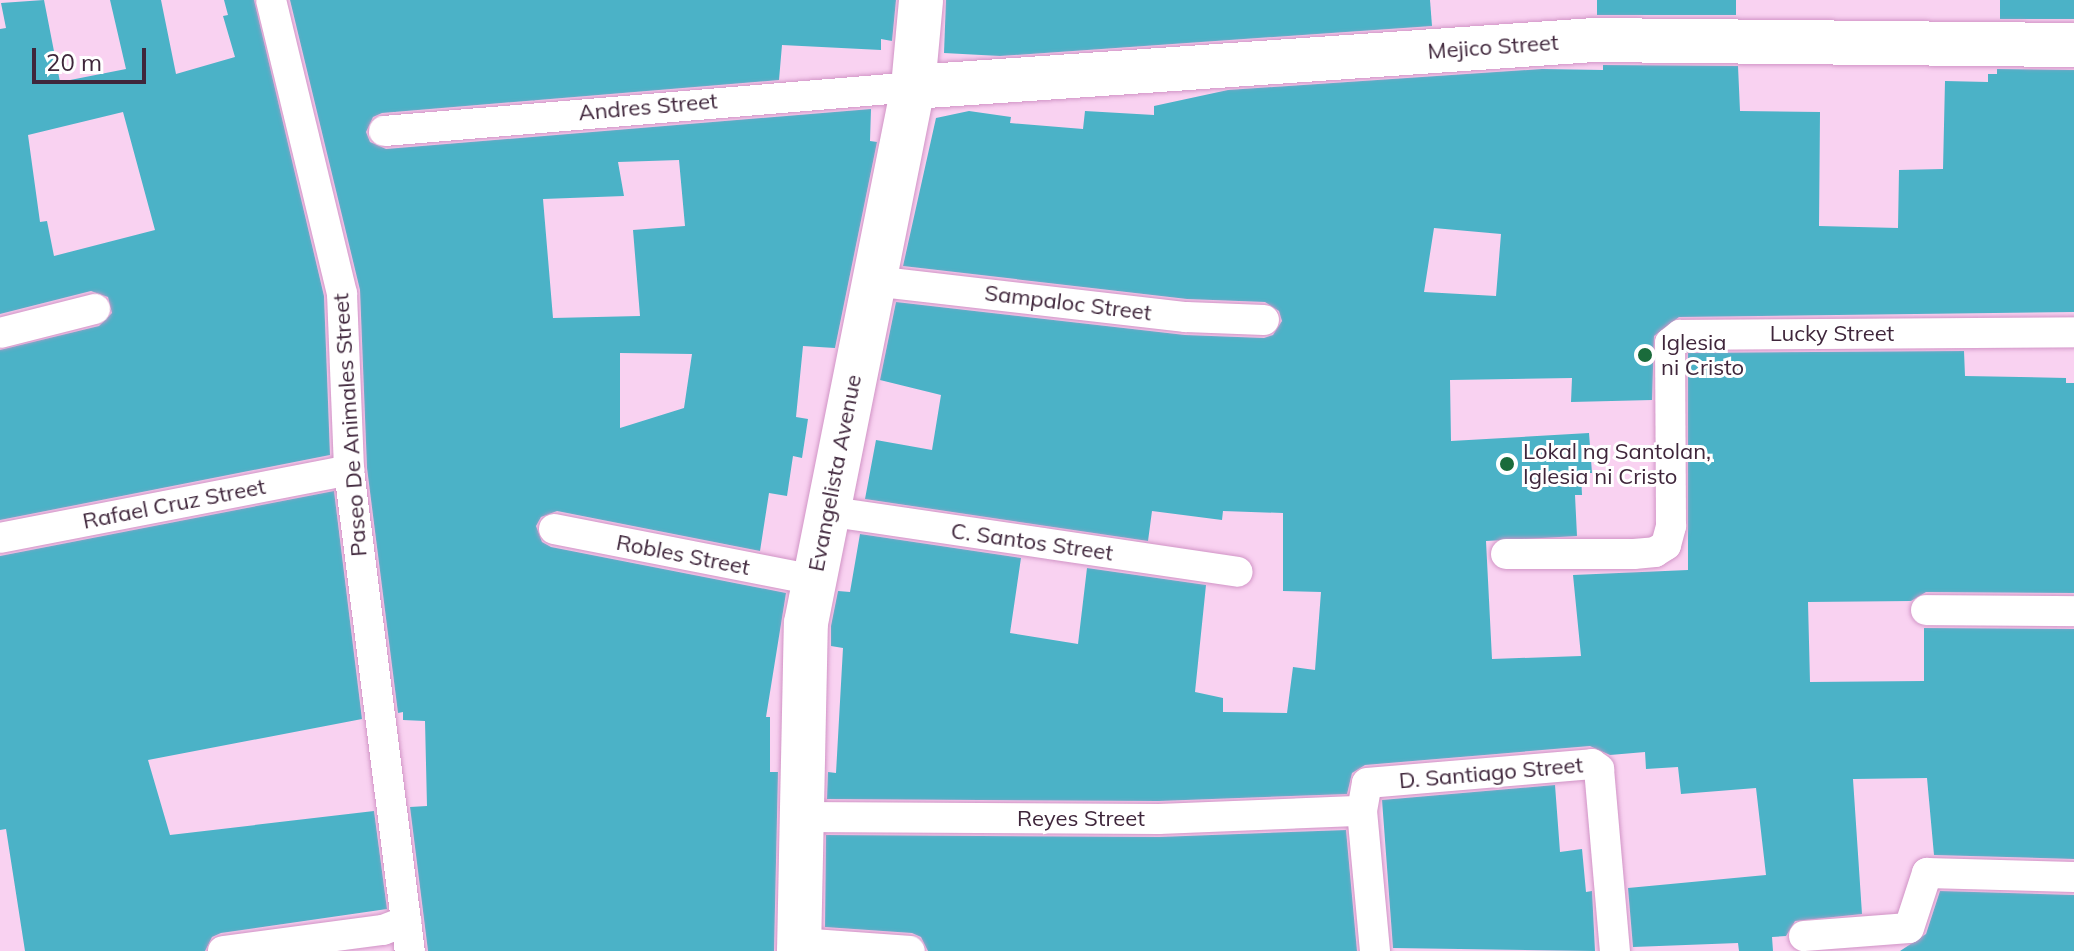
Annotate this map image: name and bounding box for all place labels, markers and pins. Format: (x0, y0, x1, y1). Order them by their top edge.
place label: Iglesia ni Cristo (1661, 329, 1744, 380)
marker: Iglesia ni Cristo (1636, 346, 1654, 364)
place label: Lokal ng Santolan, Iglesia ni Cristo (1523, 438, 1711, 490)
marker: Lokal ng Santolan, Iglesia ni Cristo (1498, 455, 1516, 473)

